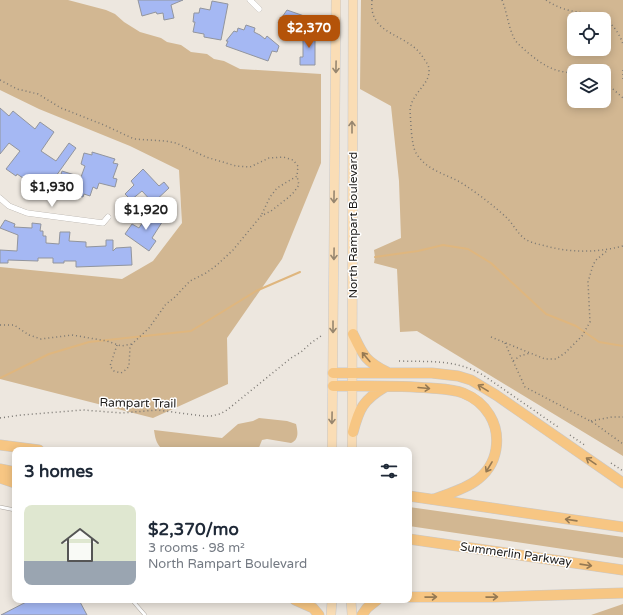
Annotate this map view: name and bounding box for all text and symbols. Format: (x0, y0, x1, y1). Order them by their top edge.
map controls (567, 12, 611, 108)
button: locate (567, 12, 611, 56)
pin: $2,370 (276, 15, 342, 49)
text: $2,370 (287, 20, 331, 36)
one-way arrow (332, 60, 340, 73)
button: layers (567, 64, 611, 108)
one-way arrow (348, 121, 356, 134)
street label: North Rampart Boulevard (346, 152, 360, 298)
pin: $1,930 (19, 174, 85, 208)
text: $1,930 (30, 179, 74, 195)
one-way arrow (330, 190, 338, 203)
pin: $1,920 (113, 197, 179, 231)
text: $1,920 (124, 202, 168, 218)
one-way arrow (330, 247, 338, 260)
one-way arrow (329, 320, 337, 333)
one-way arrow (362, 352, 371, 363)
one-way arrow (477, 383, 489, 391)
one-way arrow (417, 384, 430, 391)
street label: Rampart Trail (99, 395, 177, 411)
one-way arrow (329, 411, 336, 424)
one-way arrow (585, 456, 597, 464)
icon: filters (378, 460, 400, 482)
text: 3 homes (24, 461, 93, 482)
one-way arrow (484, 461, 492, 473)
one-way arrow (564, 516, 577, 524)
text: $2,370/mo (148, 519, 239, 540)
icon: home (56, 521, 104, 569)
street label: Summerlin Parkway (459, 539, 573, 569)
text: 3 rooms · 98 m² (148, 540, 245, 556)
text: North Rampart Boulevard (148, 556, 307, 572)
one-way arrow (579, 561, 592, 569)
one-way arrow (424, 593, 437, 601)
one-way arrow (485, 593, 498, 601)

